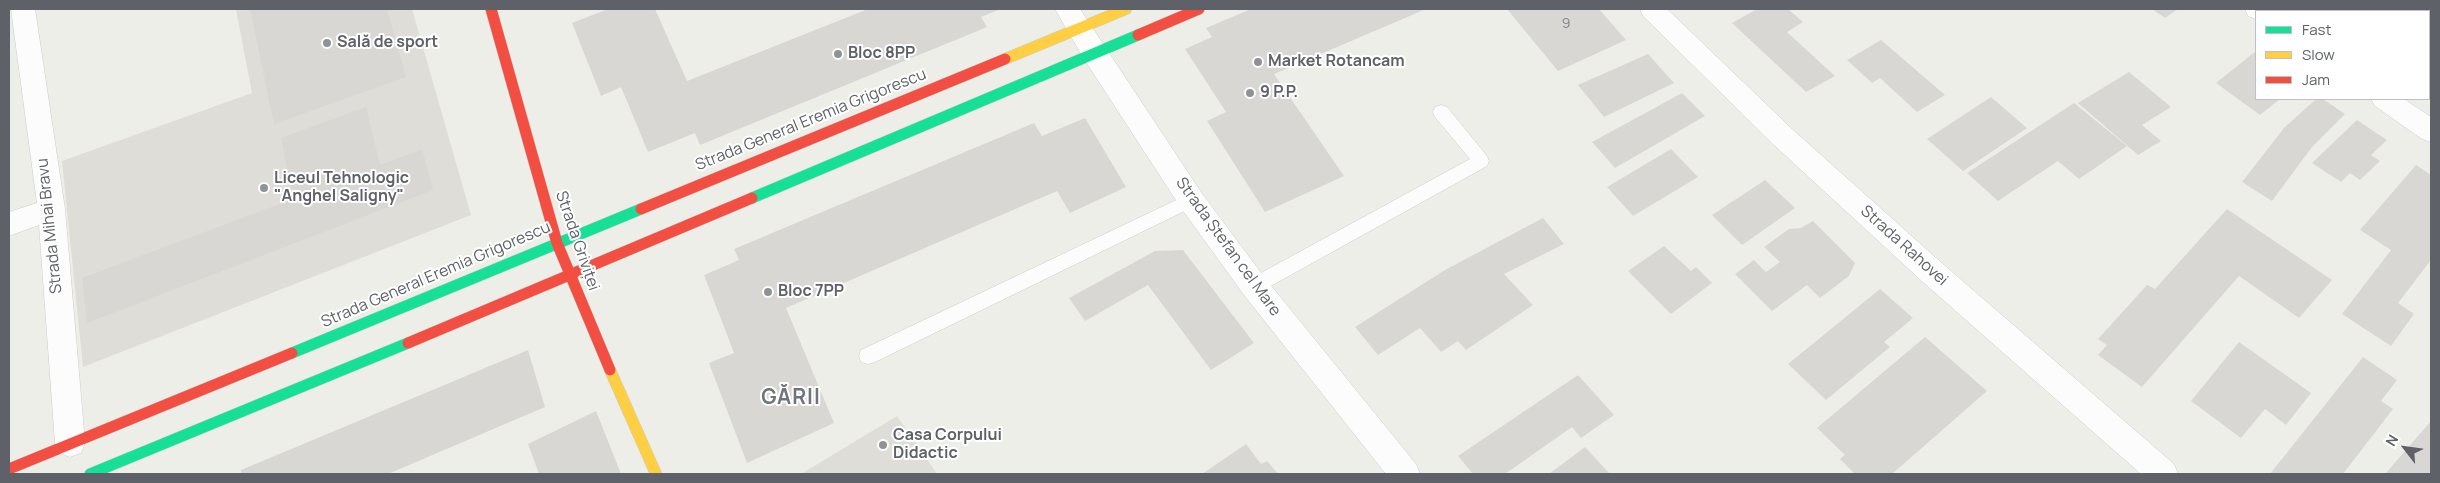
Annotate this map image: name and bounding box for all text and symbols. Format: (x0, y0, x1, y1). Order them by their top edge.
legend (2255, 10, 2430, 100)
house number: 9 (1562, 16, 1570, 32)
text: Fast (2302, 19, 2331, 40)
place label: Sală de sport (337, 33, 438, 53)
marker: Sală de sport (321, 37, 333, 49)
place label: Bloc 8PP (848, 44, 915, 64)
text: Slow (2302, 44, 2335, 65)
marker: Bloc 8PP (832, 48, 844, 60)
place label: Market Rotancam (1268, 52, 1405, 72)
marker: Market Rotancam (1252, 56, 1264, 68)
street label: Strada General Eremia Grigorescu (693, 65, 929, 175)
text: Jam (2302, 69, 2330, 90)
place label: 9 P.P. (1260, 83, 1298, 103)
marker: 9 P.P. (1244, 87, 1256, 99)
street label: Strada Mihai Bravu (33, 157, 67, 295)
place label: Liceul Tehnologic "Anghel Saligny" (274, 169, 409, 207)
street label: Strada Ștefan cel Mare (1171, 174, 1285, 320)
marker: Liceul Tehnologic "Anghel Saligny" (258, 182, 270, 194)
street label: Strada Griviței (551, 189, 603, 293)
street label: Strada Rahovei (1856, 202, 1952, 290)
street label: Strada General Eremia Grigorescu (318, 218, 554, 332)
place label: Bloc 7PP (778, 282, 844, 302)
marker: Bloc 7PP (762, 286, 774, 298)
district label: GĂRII (761, 385, 821, 411)
north arrow (2380, 423, 2430, 473)
place label: Casa Corpului Didactic (893, 426, 1002, 464)
text: N (2381, 431, 2402, 449)
marker: Casa Corpului Didactic (877, 439, 889, 451)

